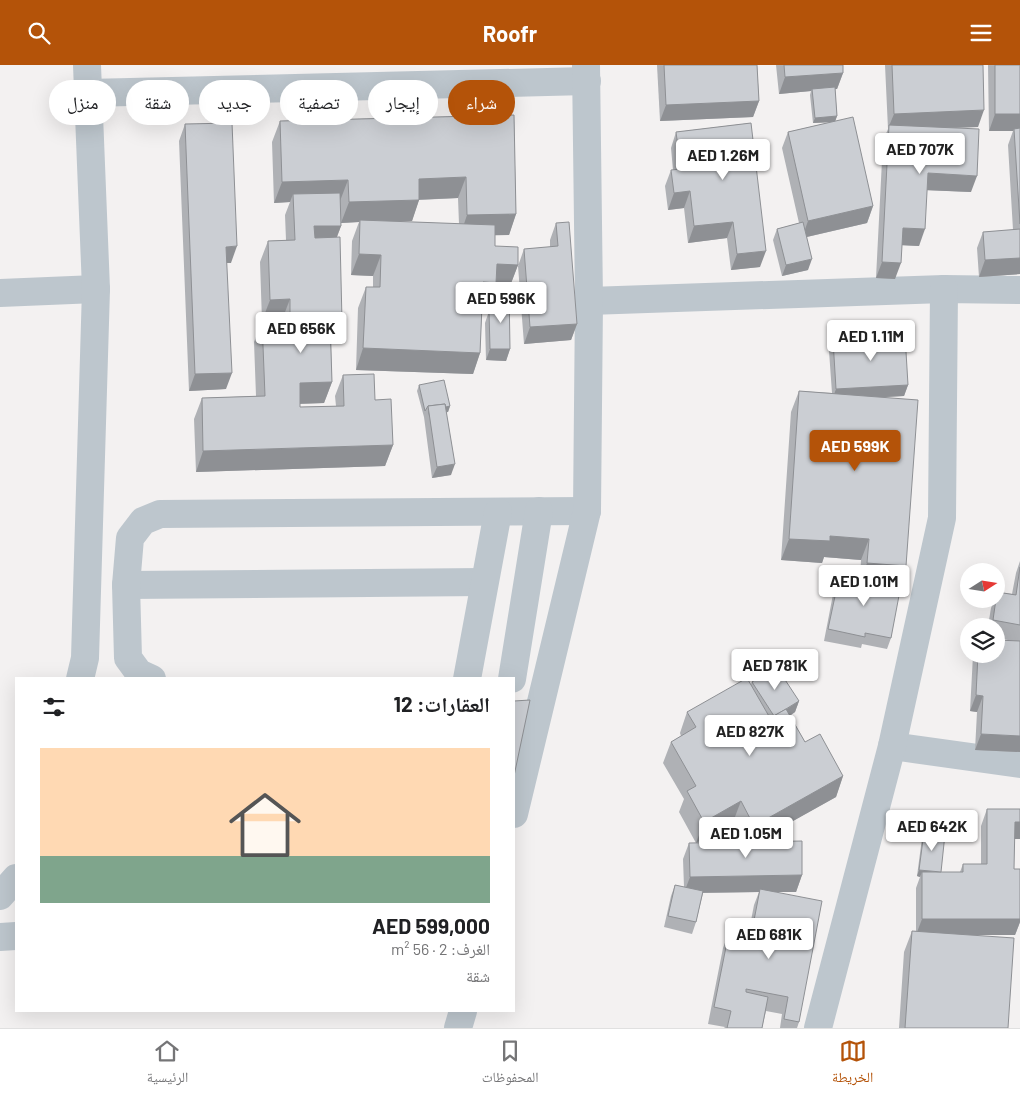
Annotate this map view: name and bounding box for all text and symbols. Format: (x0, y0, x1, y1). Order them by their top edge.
icon: search (25, 19, 53, 47)
icon: menu (967, 19, 995, 47)
text: Roofr (483, 20, 537, 46)
chip: منزل (49, 80, 116, 125)
chip: شقة (126, 80, 189, 125)
chip: جديد (199, 80, 270, 125)
chip: تصفية (280, 80, 358, 125)
chip: إيجار (368, 80, 438, 125)
chip: شراء (448, 80, 515, 125)
pin: AED 707K (868, 133, 972, 175)
pin: AED 1.26M (666, 139, 780, 181)
text: AED 707K (886, 139, 954, 158)
text: AED 1.26M (687, 145, 759, 164)
pin: AED 596K (449, 281, 553, 324)
text: AED 596K (467, 288, 535, 307)
pin: AED 656K (249, 311, 353, 354)
text: AED 656K (267, 318, 336, 337)
pin: AED 1.11M (814, 319, 928, 362)
text: AED 1.11M (838, 326, 904, 345)
pin: AED 599K (803, 429, 907, 472)
text: AED 599K (821, 436, 889, 455)
north arrow (960, 563, 1005, 607)
map controls (960, 563, 1005, 663)
pin: AED 1.01M (807, 565, 921, 607)
text: AED 1.01M (830, 571, 898, 590)
button: layers (960, 618, 1005, 663)
pin: AED 781K (723, 649, 827, 691)
text: AED 781K (742, 655, 808, 674)
text: العقارات: 12 (394, 691, 490, 716)
icon: filters (40, 693, 68, 721)
pin: AED 827K (698, 715, 802, 757)
text: AED 827K (716, 721, 784, 740)
icon: home (220, 780, 310, 870)
pin: AED 642K (880, 809, 984, 852)
text: AED 642K (897, 816, 967, 835)
pin: AED 1.05M (689, 817, 803, 859)
text: AED 1.05M (710, 823, 782, 842)
text: AED 599,000 (372, 913, 490, 938)
pin: AED 681K (717, 917, 821, 960)
text: AED 681K (736, 924, 802, 943)
text: الغرف: 2 · 56 m² (391, 939, 490, 958)
text: شقة (466, 966, 490, 985)
tab: الرئيسية (147, 1037, 188, 1091)
tab: المحفوظات (482, 1037, 539, 1091)
tab: الخريطة (832, 1037, 873, 1091)

